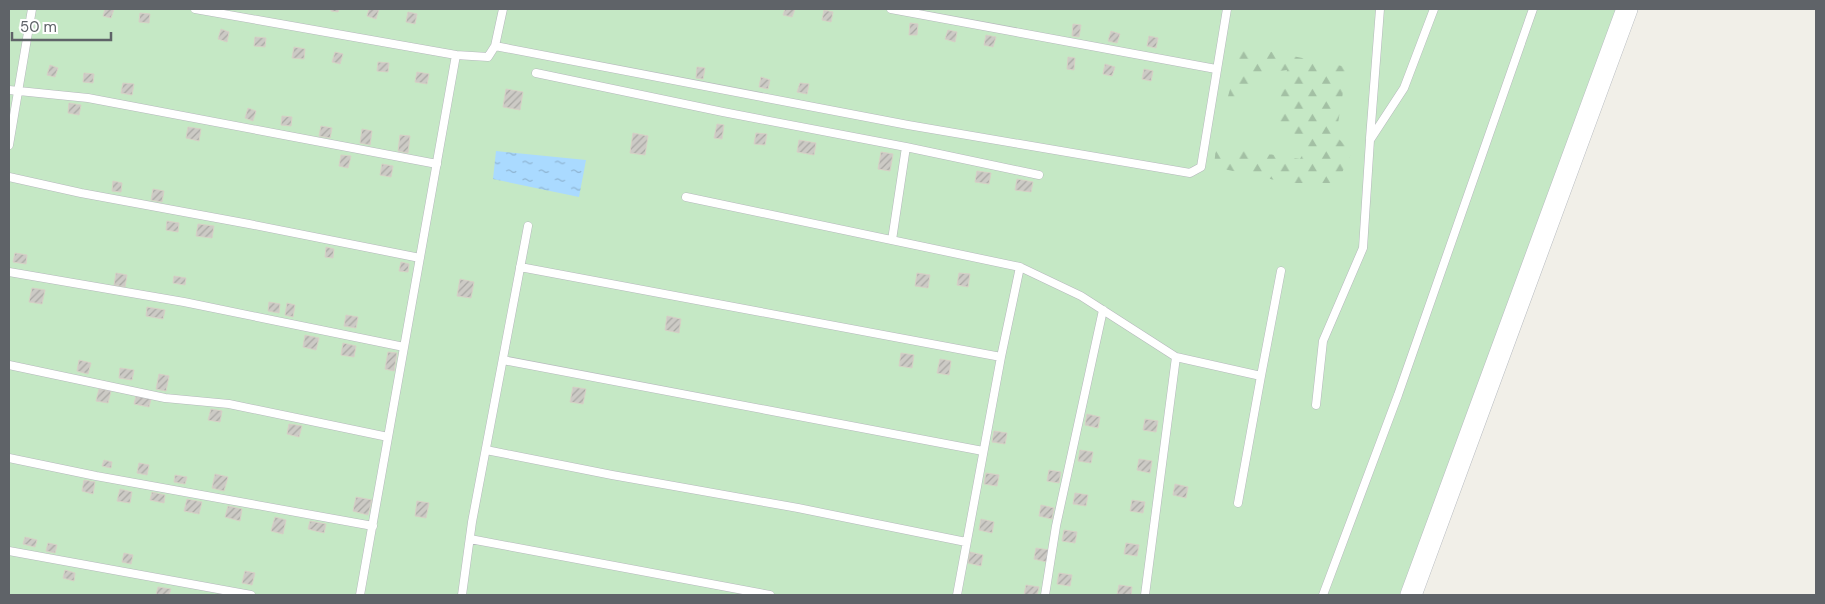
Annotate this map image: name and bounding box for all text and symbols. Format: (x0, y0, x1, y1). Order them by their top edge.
scale bar (12, 10, 111, 42)
text: 50 m (20, 17, 57, 37)

